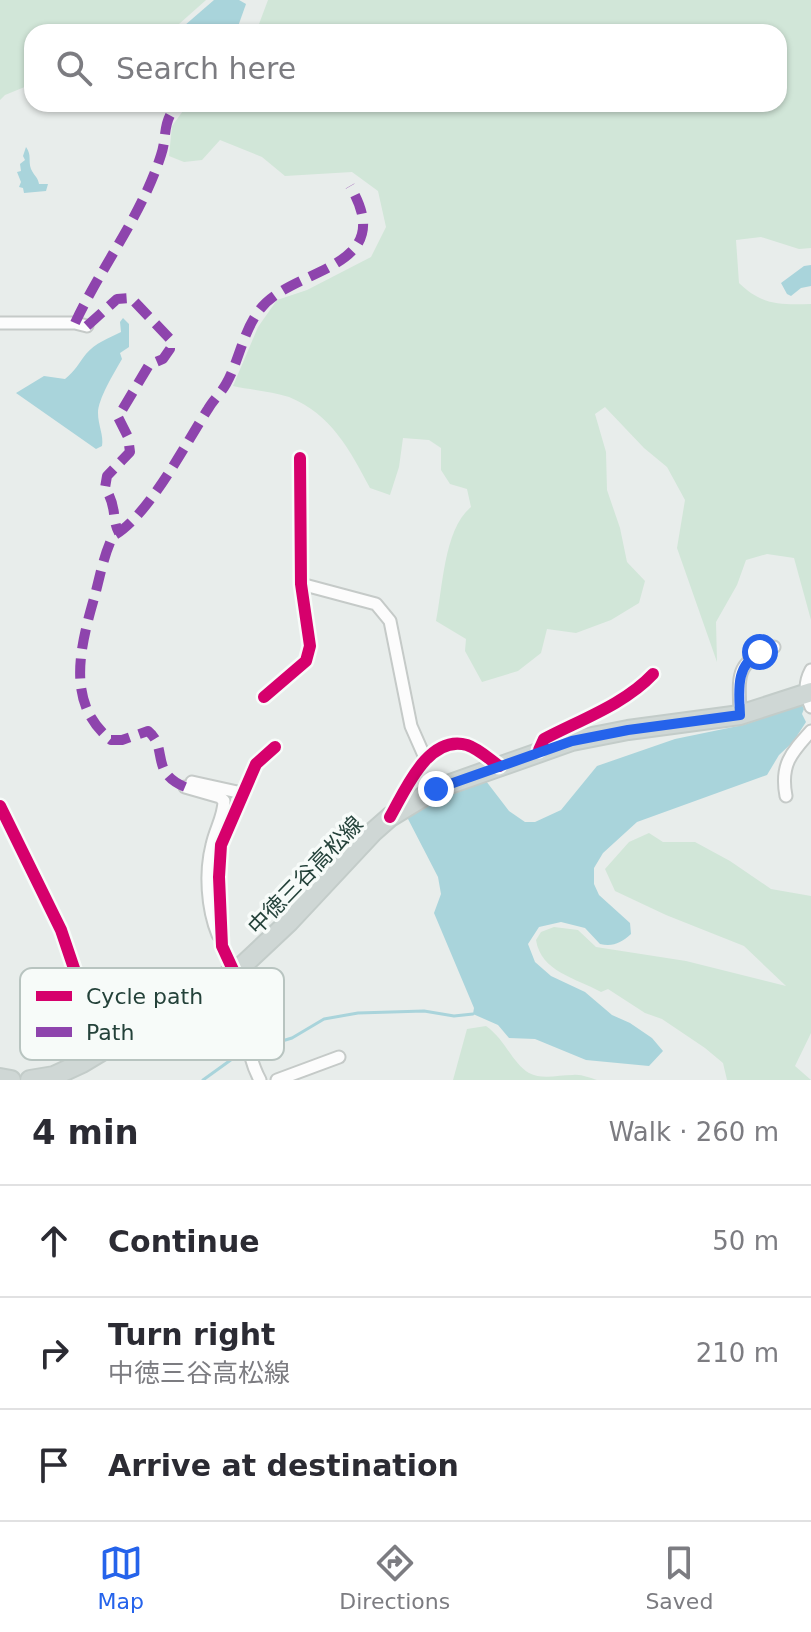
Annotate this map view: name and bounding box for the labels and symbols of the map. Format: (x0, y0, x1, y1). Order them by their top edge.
route start (742, 634, 778, 670)
route end (418, 771, 454, 807)
street label: 中徳三谷高松線 (243, 811, 368, 939)
legend (20, 968, 284, 1060)
text: Cycle path (86, 984, 203, 1009)
text: Path (86, 1020, 134, 1045)

